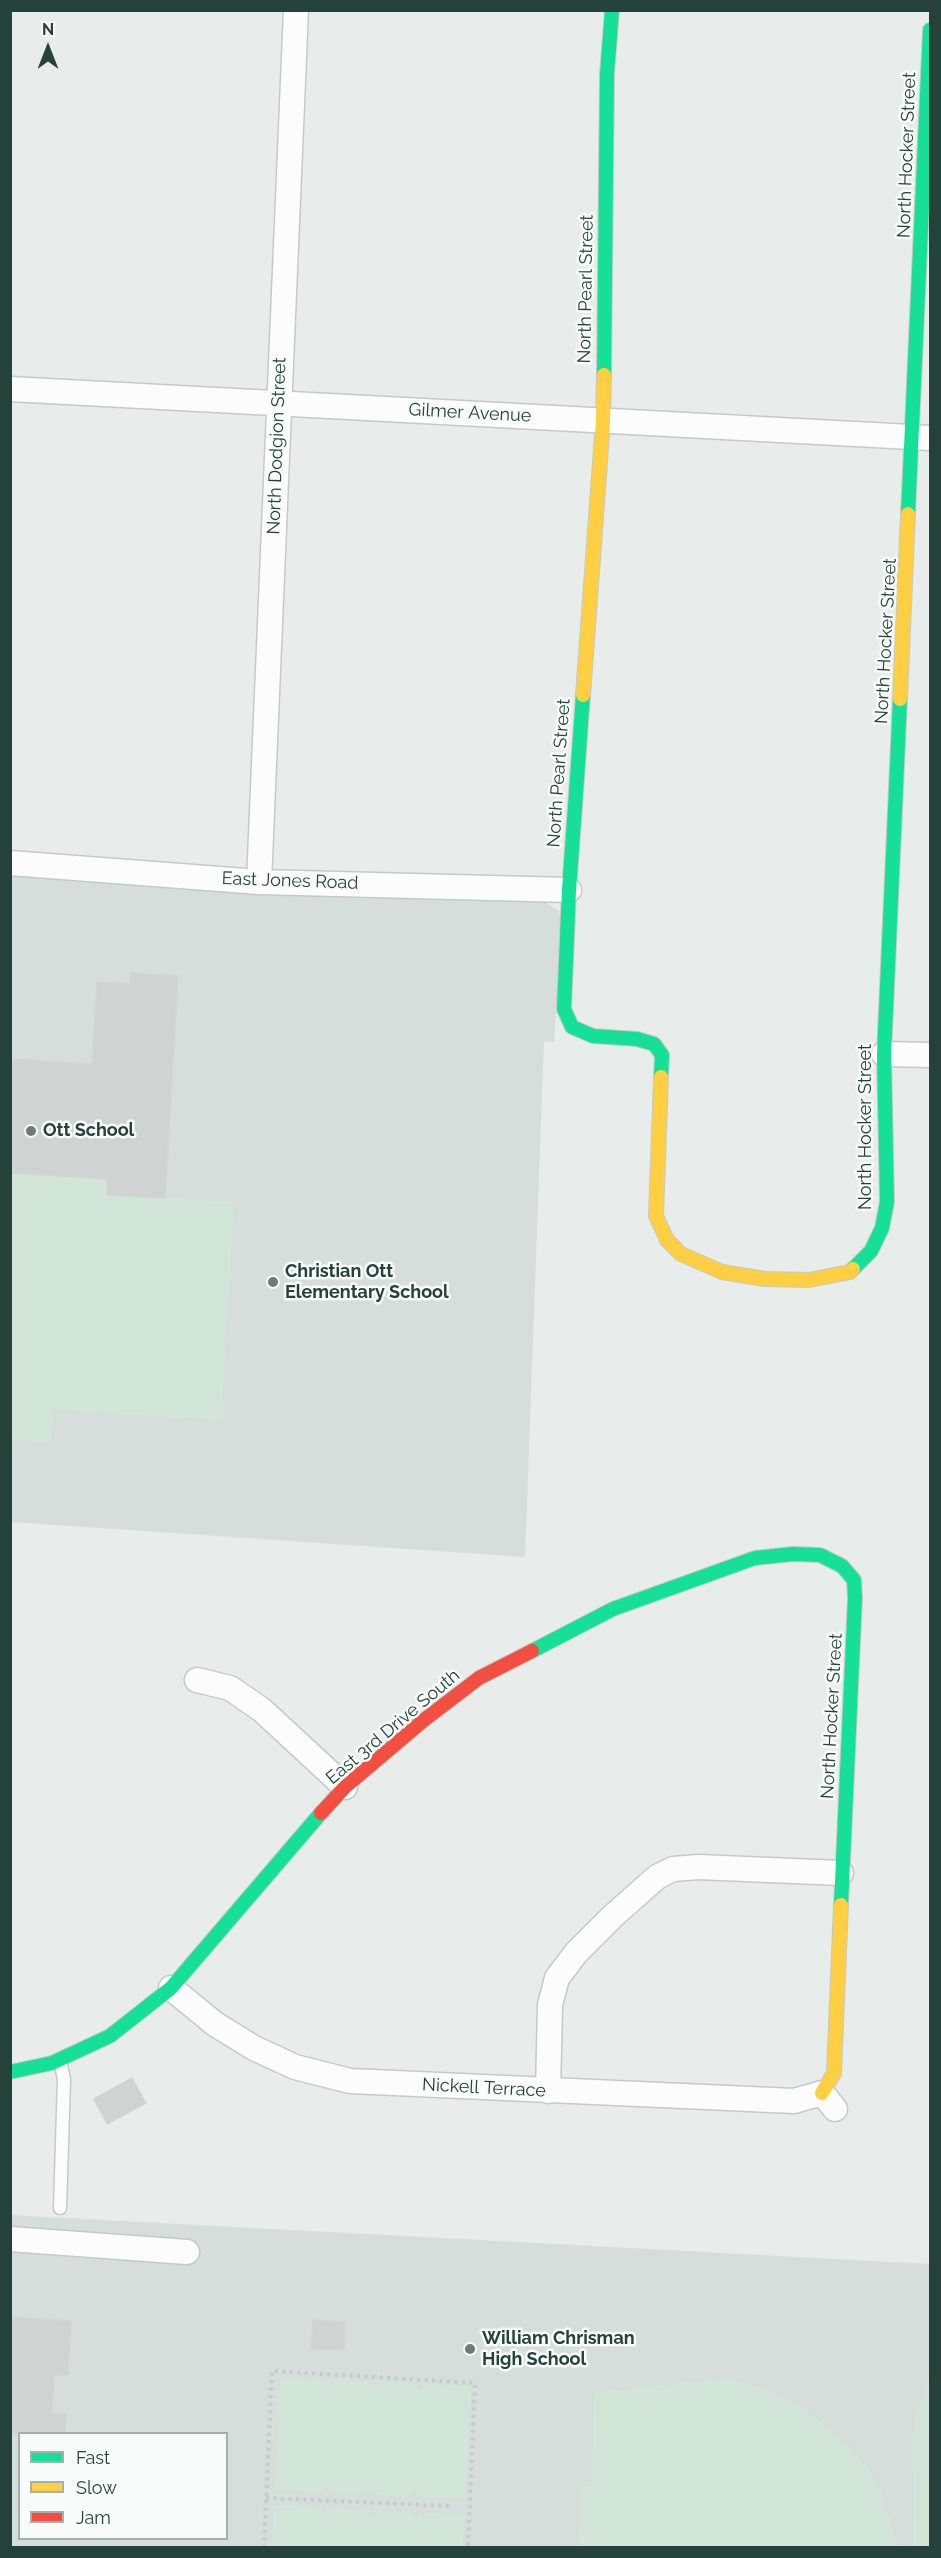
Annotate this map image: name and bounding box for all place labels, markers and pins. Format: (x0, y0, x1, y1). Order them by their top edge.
place label: Ott School (43, 1120, 134, 1142)
marker: Ott School (24, 1124, 38, 1138)
place label: Christian Ott Elementary School (285, 1261, 449, 1304)
marker: Christian Ott Elementary School (266, 1275, 280, 1289)
place label: William Chrisman High School (482, 2328, 635, 2370)
marker: William Chrisman High School (463, 2342, 477, 2356)

